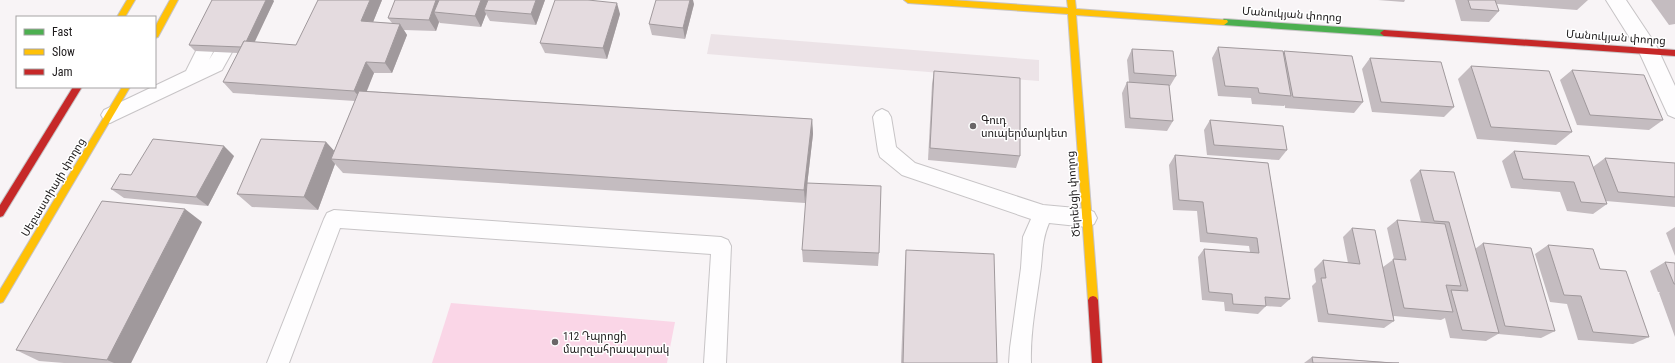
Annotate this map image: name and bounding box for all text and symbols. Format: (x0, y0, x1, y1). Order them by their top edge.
street label: Մանուկյան փողոց (1242, 5, 1342, 24)
legend (16, 16, 156, 88)
text: Fast (52, 25, 73, 39)
street label: Մանուկյան փողոց (1566, 28, 1666, 47)
text: Slow (52, 45, 75, 59)
text: Jam (52, 65, 73, 79)
place label: Գուդ սուպերմարկետ (981, 114, 1067, 140)
marker: Գուդ սուպերմարկետ (968, 121, 978, 131)
street label: Սեբաստիայի փողոց (19, 135, 88, 239)
street label: Ծերենցի փողոց (1064, 151, 1083, 237)
place label: 112 Դպրոցի մարզահրապարակ (563, 330, 669, 356)
marker: 112 Դպրոցի մարզահրապարակ (550, 337, 560, 347)

